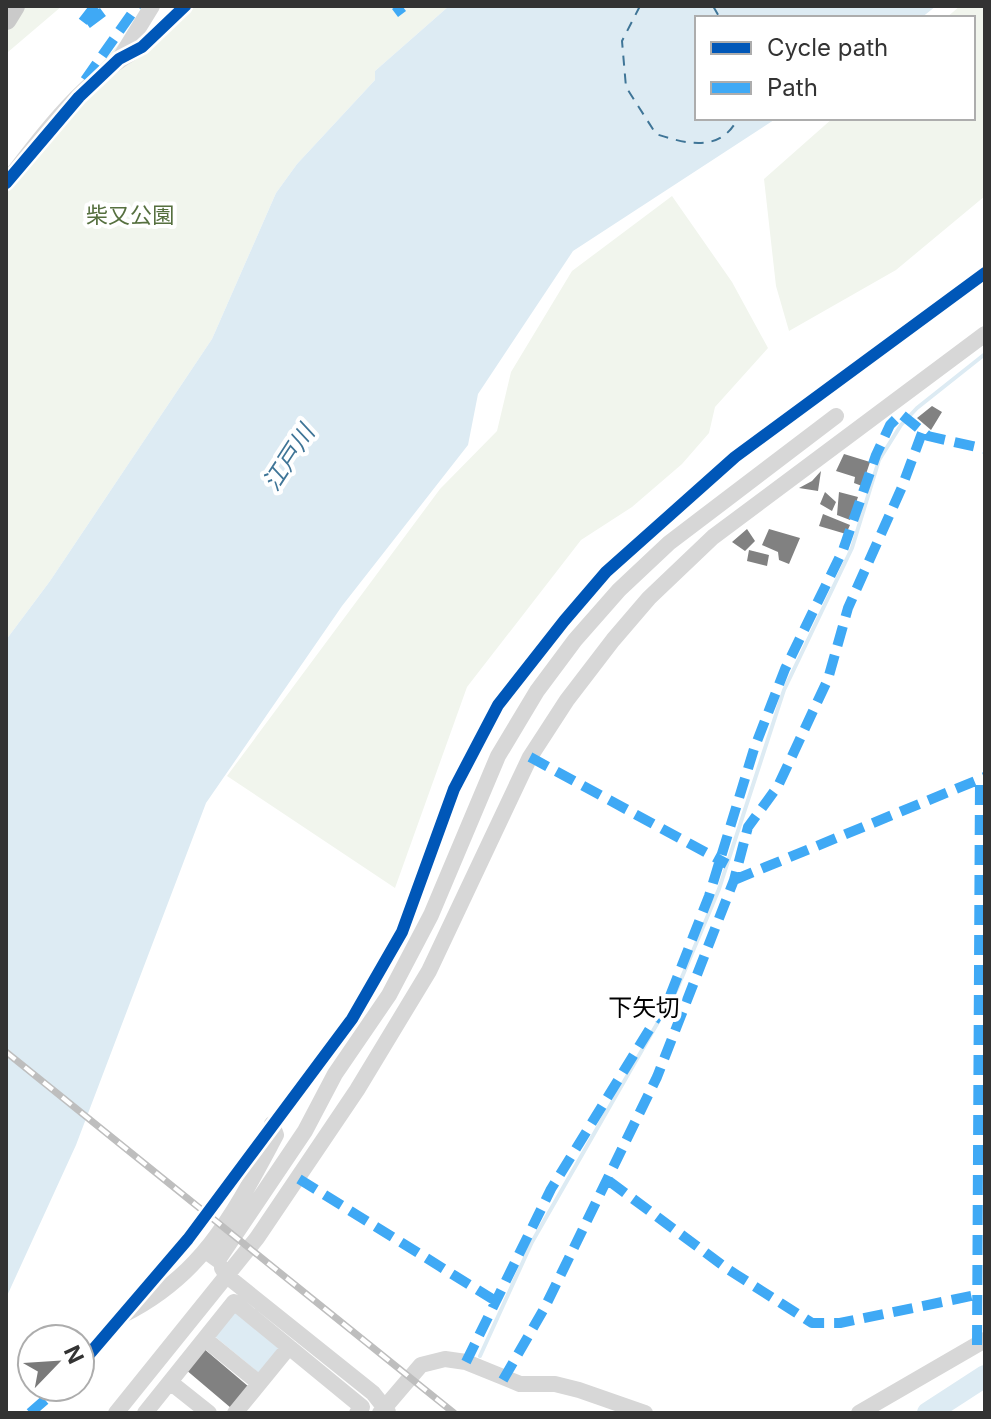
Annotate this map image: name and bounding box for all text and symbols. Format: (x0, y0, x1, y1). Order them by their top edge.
legend (695, 16, 975, 120)
text: Cycle path (767, 33, 888, 62)
text: Path (767, 73, 818, 102)
park label: 柴又公園 (86, 202, 174, 228)
water label: 江戸川 (257, 417, 322, 496)
district label: 下矢切 (608, 993, 680, 1022)
north arrow (16, 1323, 96, 1403)
text: N (59, 1341, 89, 1368)

